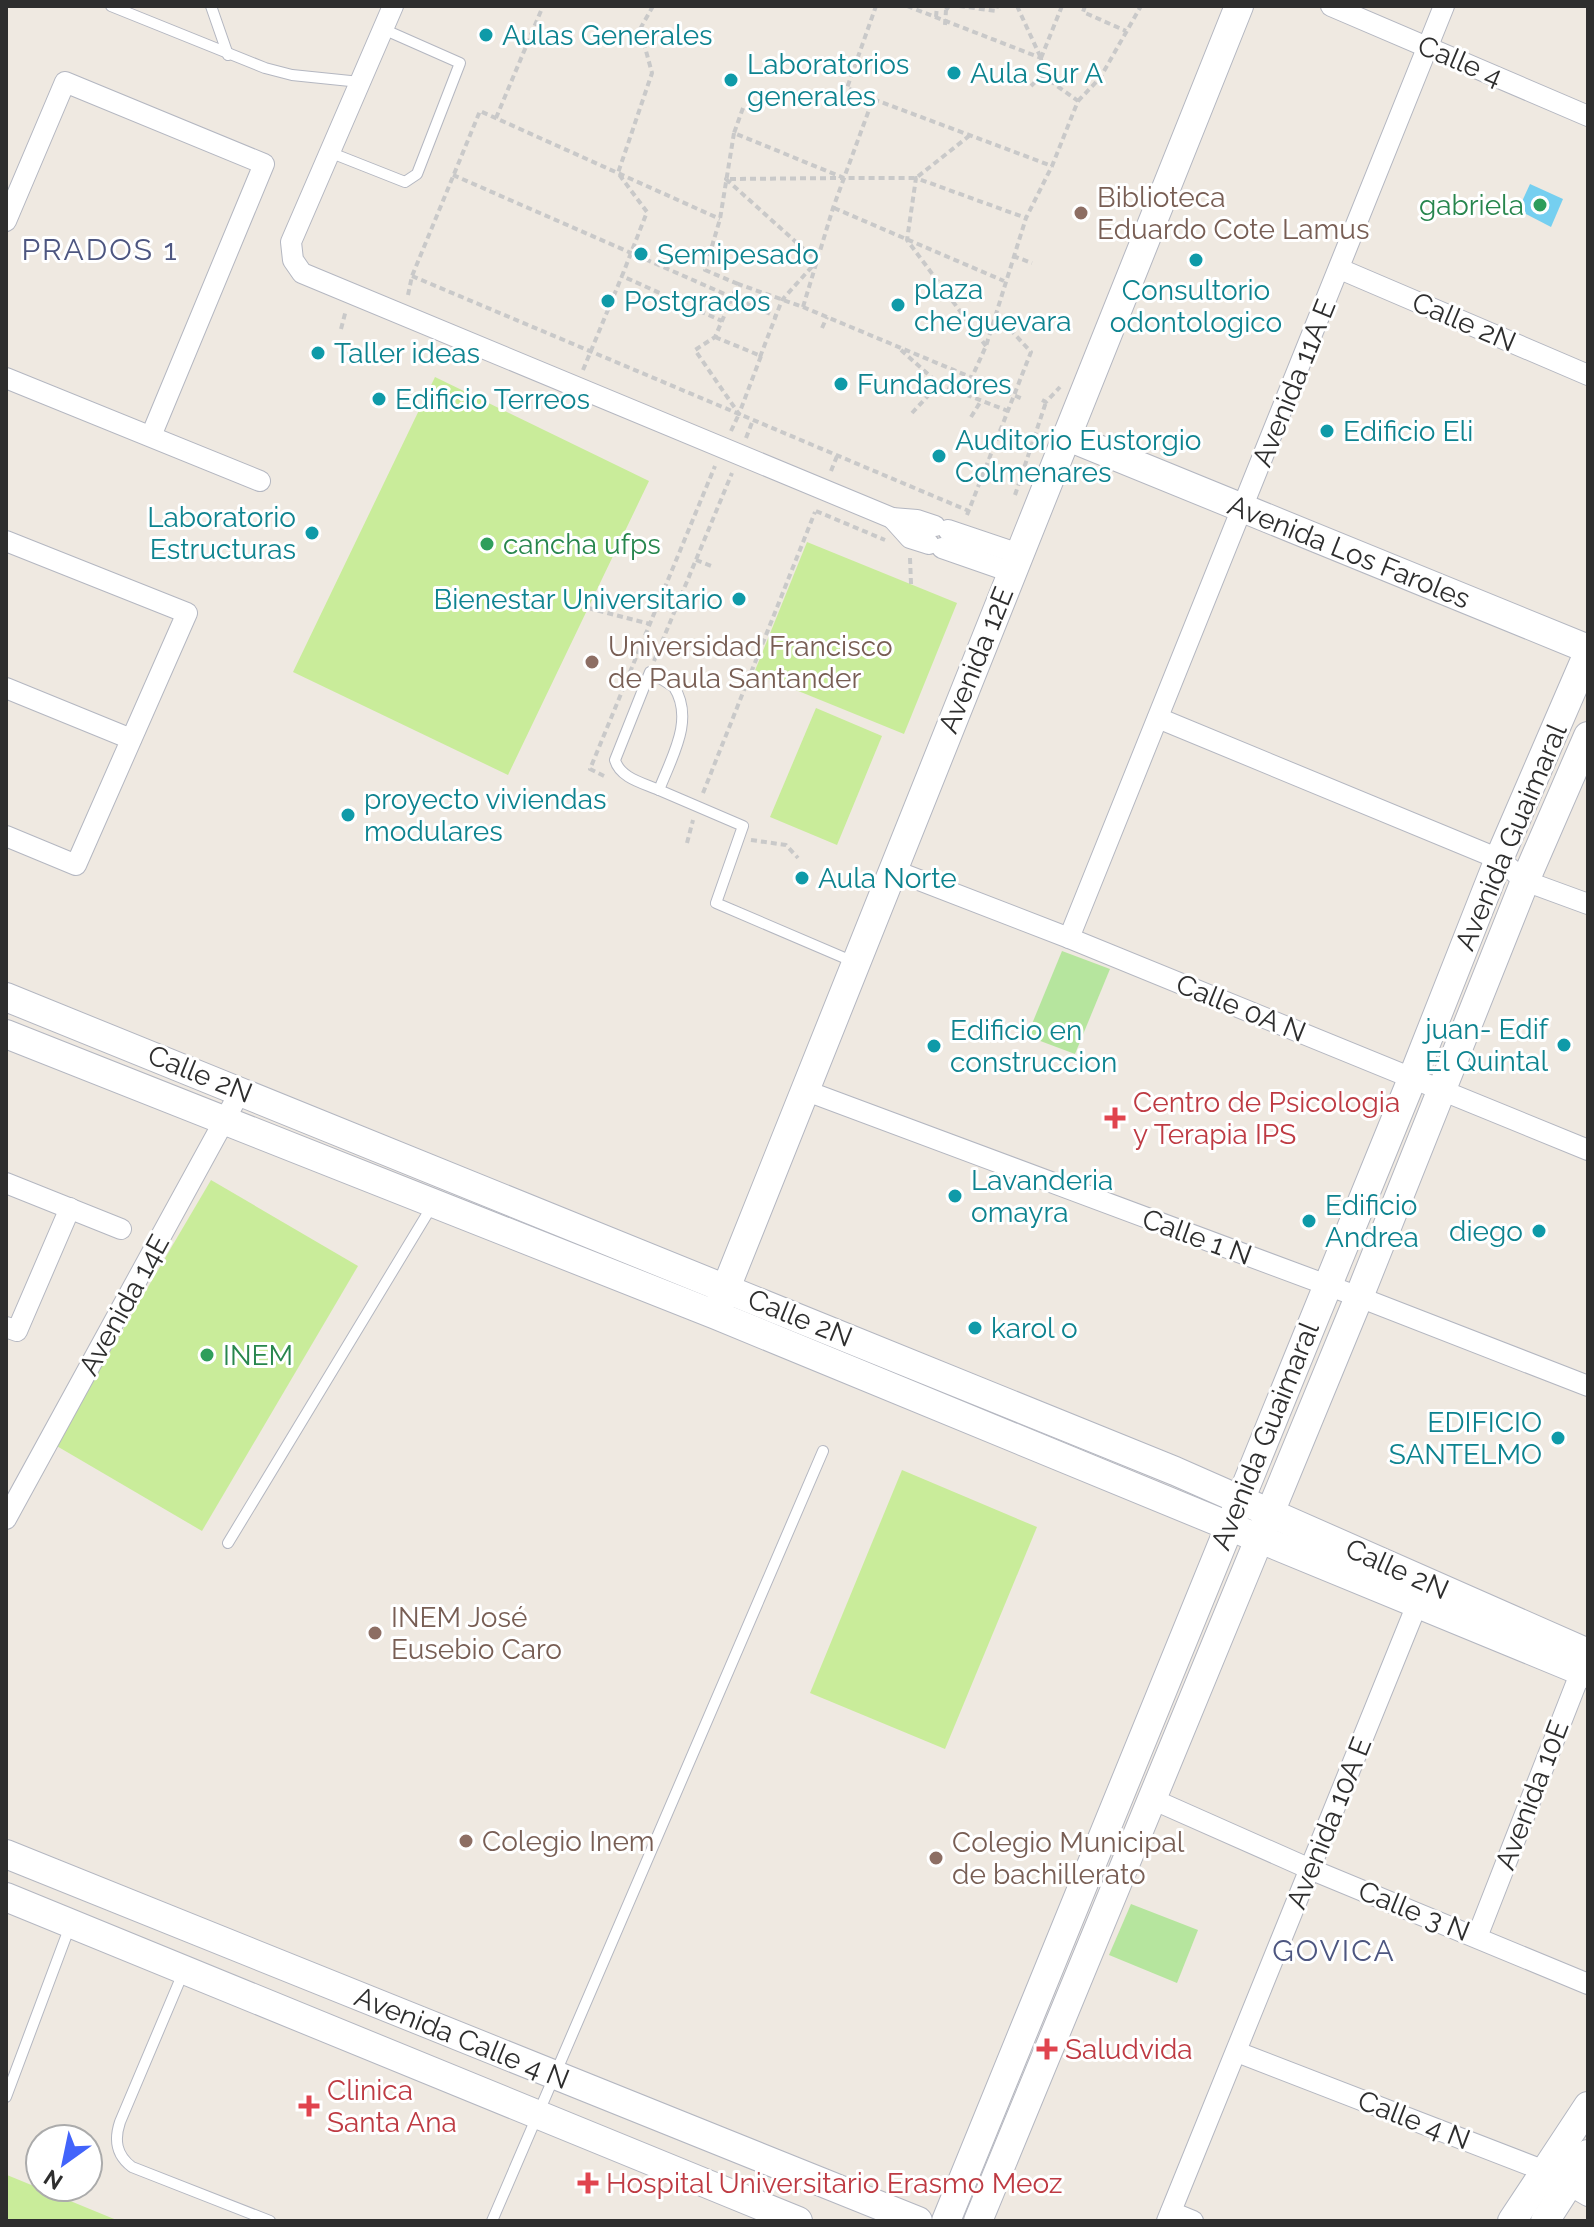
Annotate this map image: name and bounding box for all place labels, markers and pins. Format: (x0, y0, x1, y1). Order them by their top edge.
place label: Aulas Generales (502, 19, 713, 52)
marker: Aulas Generales (477, 26, 495, 44)
place label: Laboratorios generales (747, 48, 909, 113)
place label: Aula Sur A (970, 57, 1103, 90)
marker: Aula Sur A (945, 64, 963, 82)
marker: Laboratorios generales (722, 71, 740, 89)
place label: Biblioteca Eduardo Cote Lamus (1097, 181, 1369, 246)
place label: gabriela (1419, 189, 1524, 222)
marker: gabriela (1531, 196, 1549, 214)
marker: Biblioteca Eduardo Cote Lamus (1072, 204, 1090, 222)
place label: Semipesado (657, 238, 819, 271)
marker: Semipesado (632, 245, 650, 263)
marker: Consultorio odontologico (1187, 251, 1205, 269)
place label: plaza che'guevara (914, 273, 1072, 338)
place label: Consultorio odontologico (1110, 274, 1282, 339)
place label: Postgrados (624, 285, 770, 318)
marker: Postgrados (599, 292, 617, 310)
marker: plaza che'guevara (889, 296, 907, 314)
place label: Taller ideas (334, 337, 480, 370)
marker: Taller ideas (309, 344, 327, 362)
place label: Fundadores (857, 368, 1012, 401)
marker: Fundadores (832, 375, 850, 393)
place label: Edificio Terreos (395, 383, 590, 416)
marker: Edificio Terreos (370, 390, 388, 408)
place label: Edificio Eli (1343, 415, 1473, 448)
marker: Edificio Eli (1318, 422, 1336, 440)
place label: Auditorio Eustorgio Colmenares (955, 424, 1201, 489)
marker: Auditorio Eustorgio Colmenares (930, 447, 948, 465)
place label: Laboratorio Estructuras (147, 501, 296, 566)
marker: Laboratorio Estructuras (303, 524, 321, 542)
place label: cancha ufps (503, 528, 661, 561)
marker: cancha ufps (478, 535, 496, 553)
place label: Bienestar Universitario (434, 583, 723, 616)
marker: Bienestar Universitario (730, 590, 748, 608)
place label: Universidad Francisco de Paula Santander (608, 630, 893, 695)
marker: Universidad Francisco de Paula Santander (583, 653, 601, 671)
place label: proyecto viviendas modulares (364, 783, 606, 848)
marker: proyecto viviendas modulares (339, 806, 357, 824)
place label: Aula Norte (818, 862, 957, 895)
marker: Aula Norte (793, 869, 811, 887)
place label: juan- Edif El Quintal (1421, 1013, 1550, 1078)
place label: Edificio en construccion (950, 1014, 1117, 1079)
marker: juan- Edif El Quintal (1555, 1036, 1573, 1054)
marker: Edificio en construccion (925, 1037, 943, 1055)
place label: Centro de Psicologia y Terapia IPS (1133, 1086, 1400, 1151)
marker: Centro de Psicologia y Terapia IPS (1104, 1107, 1126, 1129)
place label: Lavanderia omayra (971, 1164, 1113, 1229)
marker: Lavanderia omayra (946, 1187, 964, 1205)
place label: Edificio Andrea (1325, 1189, 1419, 1254)
marker: Edificio Andrea (1300, 1212, 1318, 1230)
place label: diego (1449, 1215, 1523, 1248)
marker: diego (1530, 1222, 1548, 1240)
place label: karol o (991, 1312, 1078, 1345)
marker: karol o (966, 1319, 984, 1337)
place label: INEM (223, 1339, 293, 1372)
marker: INEM (198, 1346, 216, 1364)
place label: EDIFICIO SANTELMO (1389, 1406, 1542, 1471)
marker: EDIFICIO SANTELMO (1549, 1429, 1567, 1447)
place label: INEM José Eusebio Caro (391, 1601, 562, 1666)
marker: INEM José Eusebio Caro (366, 1624, 384, 1642)
place label: Colegio Inem (482, 1825, 655, 1858)
place label: Colegio Municipal de bachillerato (952, 1826, 1185, 1891)
marker: Colegio Inem (457, 1832, 475, 1850)
marker: Colegio Municipal de bachillerato (927, 1849, 945, 1867)
place label: Saludvida (1065, 2033, 1193, 2066)
marker: Saludvida (1036, 2038, 1058, 2060)
place label: Clinica Santa Ana (327, 2074, 457, 2139)
marker: Clinica Santa Ana (298, 2095, 320, 2117)
place label: Hospital Universitario Erasmo Meoz (606, 2167, 1063, 2200)
marker: Hospital Universitario Erasmo Meoz (577, 2172, 599, 2194)

